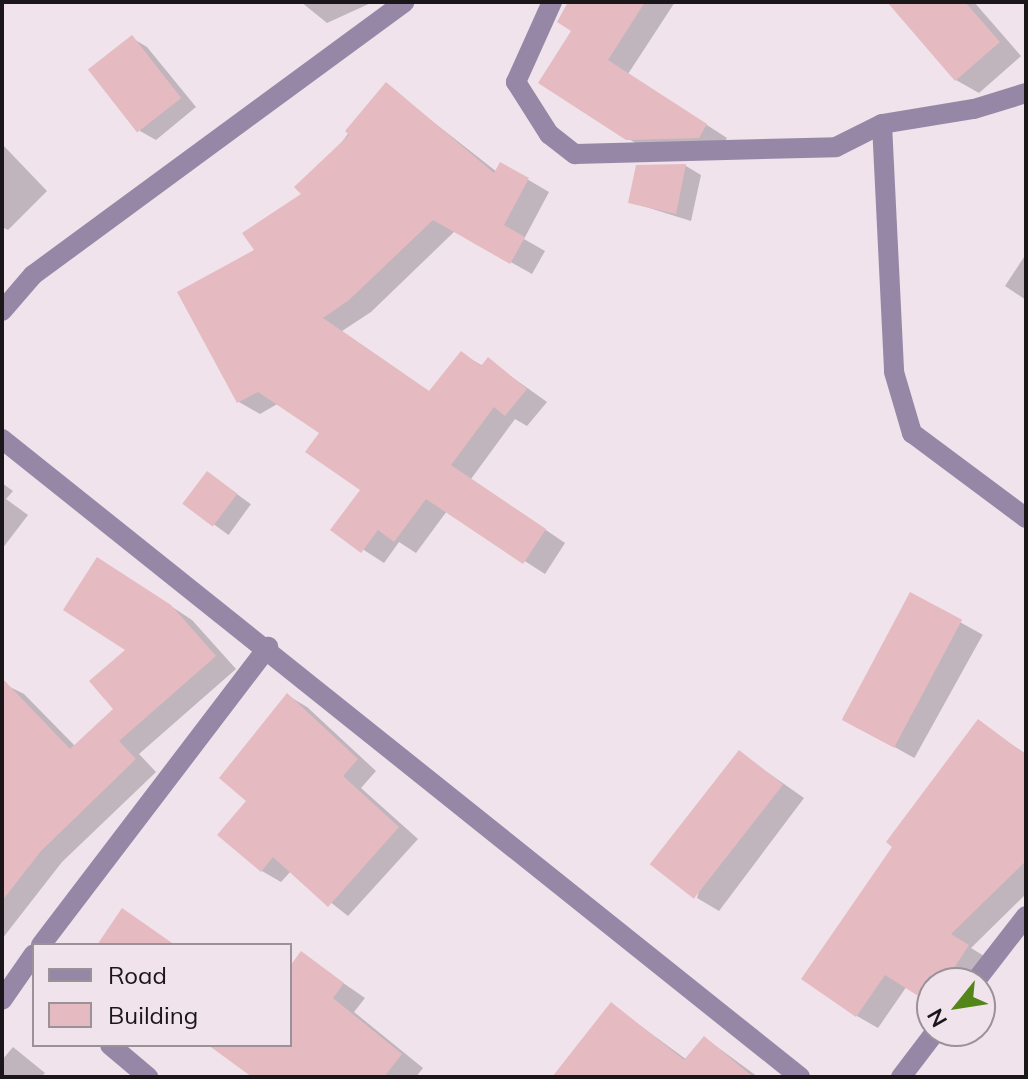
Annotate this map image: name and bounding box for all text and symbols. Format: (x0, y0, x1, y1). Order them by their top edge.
legend (32, 943, 292, 1047)
text: Road (108, 960, 167, 990)
north arrow (916, 967, 996, 1047)
text: Building (108, 1000, 198, 1030)
text: N (921, 1004, 953, 1032)

